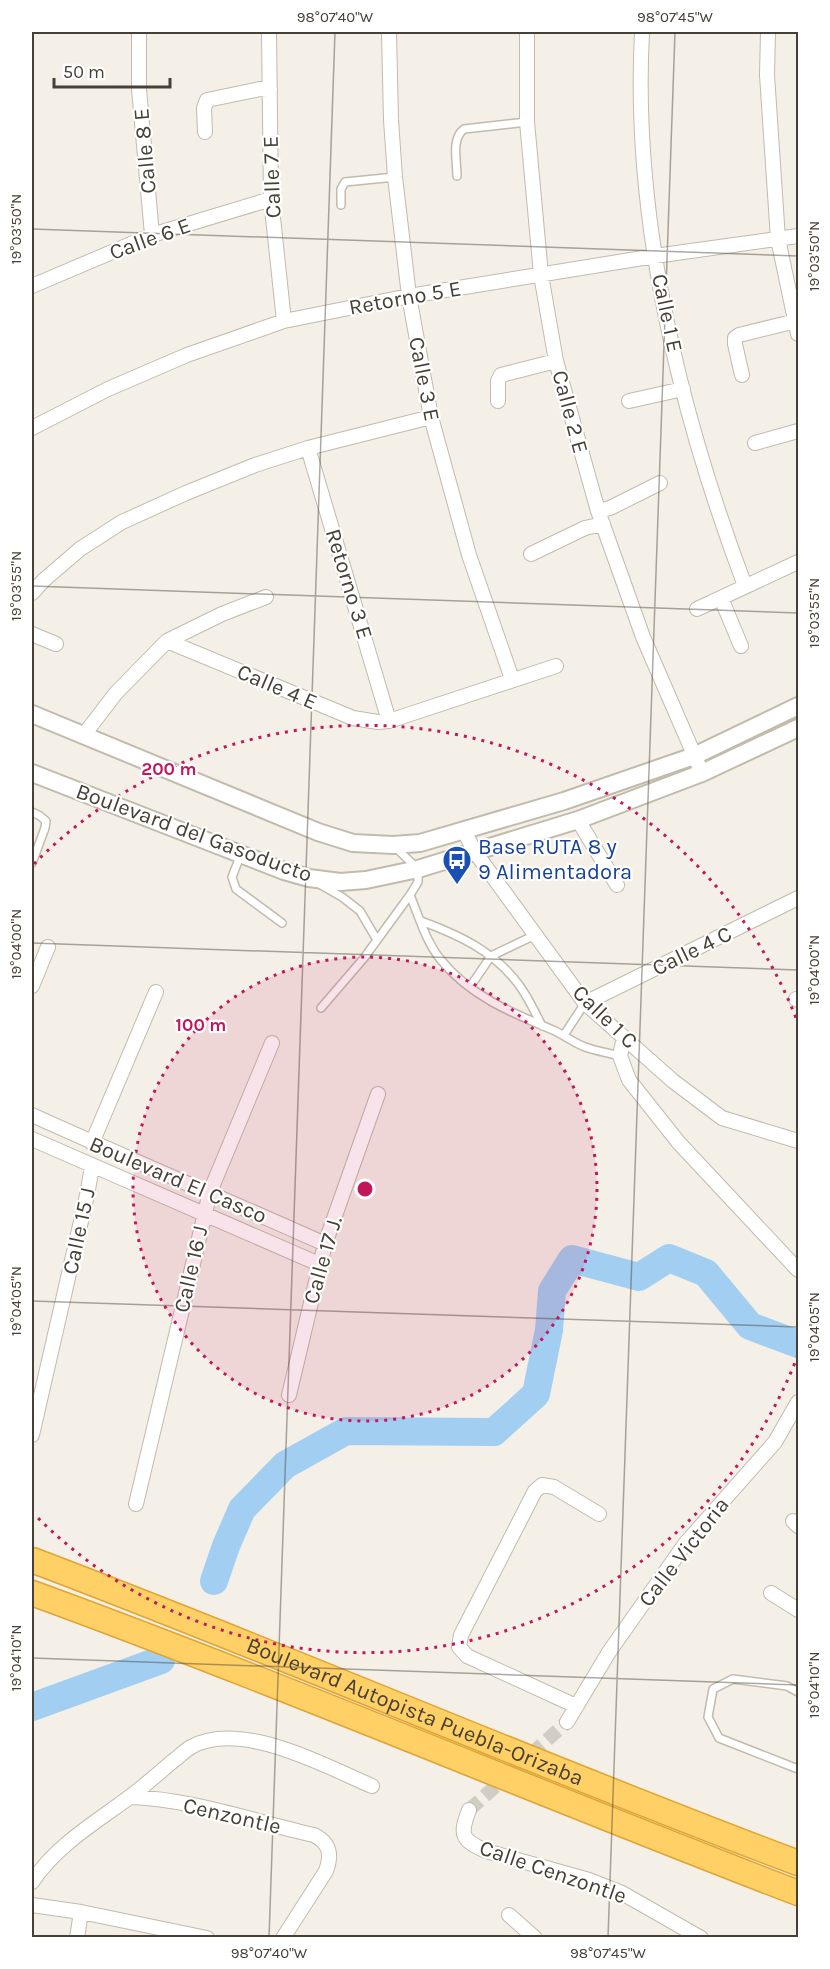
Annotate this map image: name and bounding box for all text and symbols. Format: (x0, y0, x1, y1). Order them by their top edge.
text: 98°07'40"W (297, 8, 374, 26)
text: 98°07'45"W (637, 8, 714, 26)
scale bar (54, 51, 170, 89)
text: 50 m (63, 61, 105, 83)
street label: Calle 8 E (128, 107, 162, 195)
street label: Calle 7 E (258, 135, 286, 219)
text: 19°03'50"N (7, 194, 25, 264)
street label: Calle 6 E (106, 212, 194, 266)
text: 19°03'50"N (805, 221, 823, 291)
street label: Calle 1 E (646, 272, 688, 354)
street label: Retorno 5 E (347, 275, 463, 321)
street label: Calle 3 E (403, 335, 445, 423)
street label: Calle 2 E (546, 368, 594, 456)
street label: Retorno 3 E (320, 526, 378, 642)
text: 19°03'55"N (7, 551, 25, 621)
text: 19°03'55"N (805, 578, 823, 648)
street label: Calle 4 E (233, 659, 321, 715)
text: 200 m (141, 758, 197, 780)
street label: Boulevard del Gasoducto (72, 778, 316, 888)
place label: Base RUTA 8 y 9 Alimentadora (478, 834, 632, 885)
bus stop icon: Base RUTA 8 y 9 Alimentadora (441, 844, 473, 886)
text: 19°04'00"N (7, 909, 25, 979)
street label: Calle 4 C (648, 921, 736, 981)
text: 19°04'00"N (805, 935, 823, 1005)
street label: Calle 1 C (567, 980, 643, 1054)
text: 100 m (176, 1014, 226, 1036)
street label: Boulevard El Casco (85, 1131, 271, 1229)
centre of rings (355, 1179, 375, 1199)
street label: Calle 15 J (57, 1185, 101, 1277)
street label: Calle 17 J. (298, 1213, 348, 1307)
street label: Calle 16 J (168, 1223, 214, 1315)
text: 19°04'05"N (7, 1266, 25, 1336)
text: 19°04'05"N (805, 1292, 823, 1362)
street label: Calle Victoria (633, 1492, 735, 1612)
text: 19°04'10"N (7, 1625, 25, 1691)
street label: Boulevard Autopista Puebla-Orizaba (243, 1632, 587, 1791)
text: 19°04'10"N (805, 1652, 823, 1718)
street label: Cenzontle (181, 1792, 283, 1840)
street label: Calle Cenzontle (476, 1835, 630, 1909)
text: 98°07'40"W (231, 1944, 308, 1962)
text: 98°07'45"W (570, 1944, 647, 1962)

